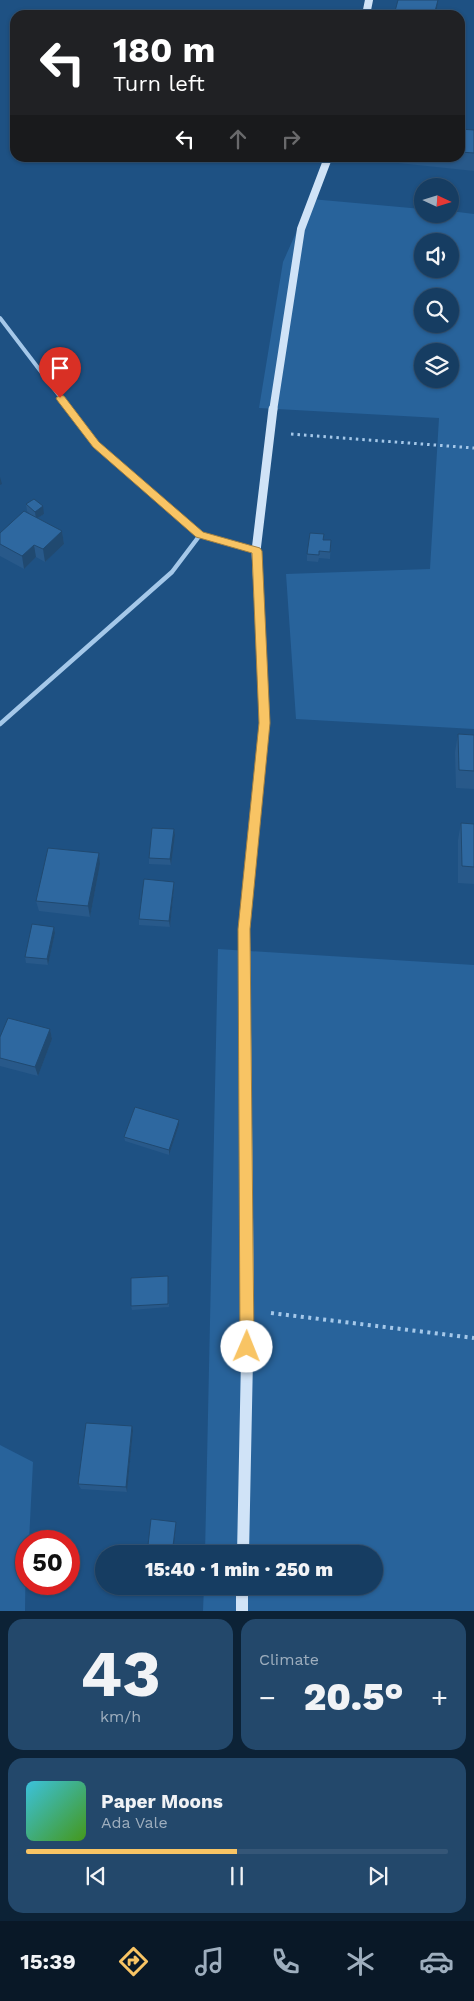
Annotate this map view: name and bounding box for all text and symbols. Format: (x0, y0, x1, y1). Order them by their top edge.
text: 180 m (113, 29, 216, 71)
icon: left (30, 30, 95, 95)
text: Turn left (113, 71, 205, 96)
icon: left (171, 125, 199, 153)
icon: ahead (224, 125, 252, 153)
icon: right (277, 125, 305, 153)
north arrow (414, 178, 459, 222)
map controls (414, 178, 459, 388)
button: sound (414, 233, 459, 278)
button: search (414, 288, 459, 333)
button: layers (414, 343, 459, 388)
pin (39, 347, 81, 398)
icon: arrive (46, 354, 74, 382)
position arrow (220, 1320, 272, 1372)
speed limit sign: 50 (15, 1530, 80, 1595)
text: 15:40 · 1 min · 250 m (145, 1558, 333, 1581)
text: 43 (80, 1636, 161, 1712)
text: Climate (259, 1650, 319, 1669)
text: 20.5° (303, 1675, 404, 1719)
text: − (259, 1681, 276, 1714)
text: + (431, 1681, 448, 1714)
text: km/h (100, 1707, 141, 1726)
text: Paper Moons (101, 1790, 223, 1813)
text: Ada Vale (101, 1813, 168, 1832)
icon: previous (82, 1862, 110, 1890)
icon: pause (223, 1862, 251, 1890)
icon: next (364, 1862, 392, 1890)
icon: directions (116, 1944, 151, 1979)
icon: music (192, 1944, 227, 1979)
icon: phone (268, 1944, 303, 1979)
icon: climate (343, 1944, 378, 1979)
icon: car (419, 1944, 454, 1979)
text: 15:39 (20, 1949, 76, 1974)

